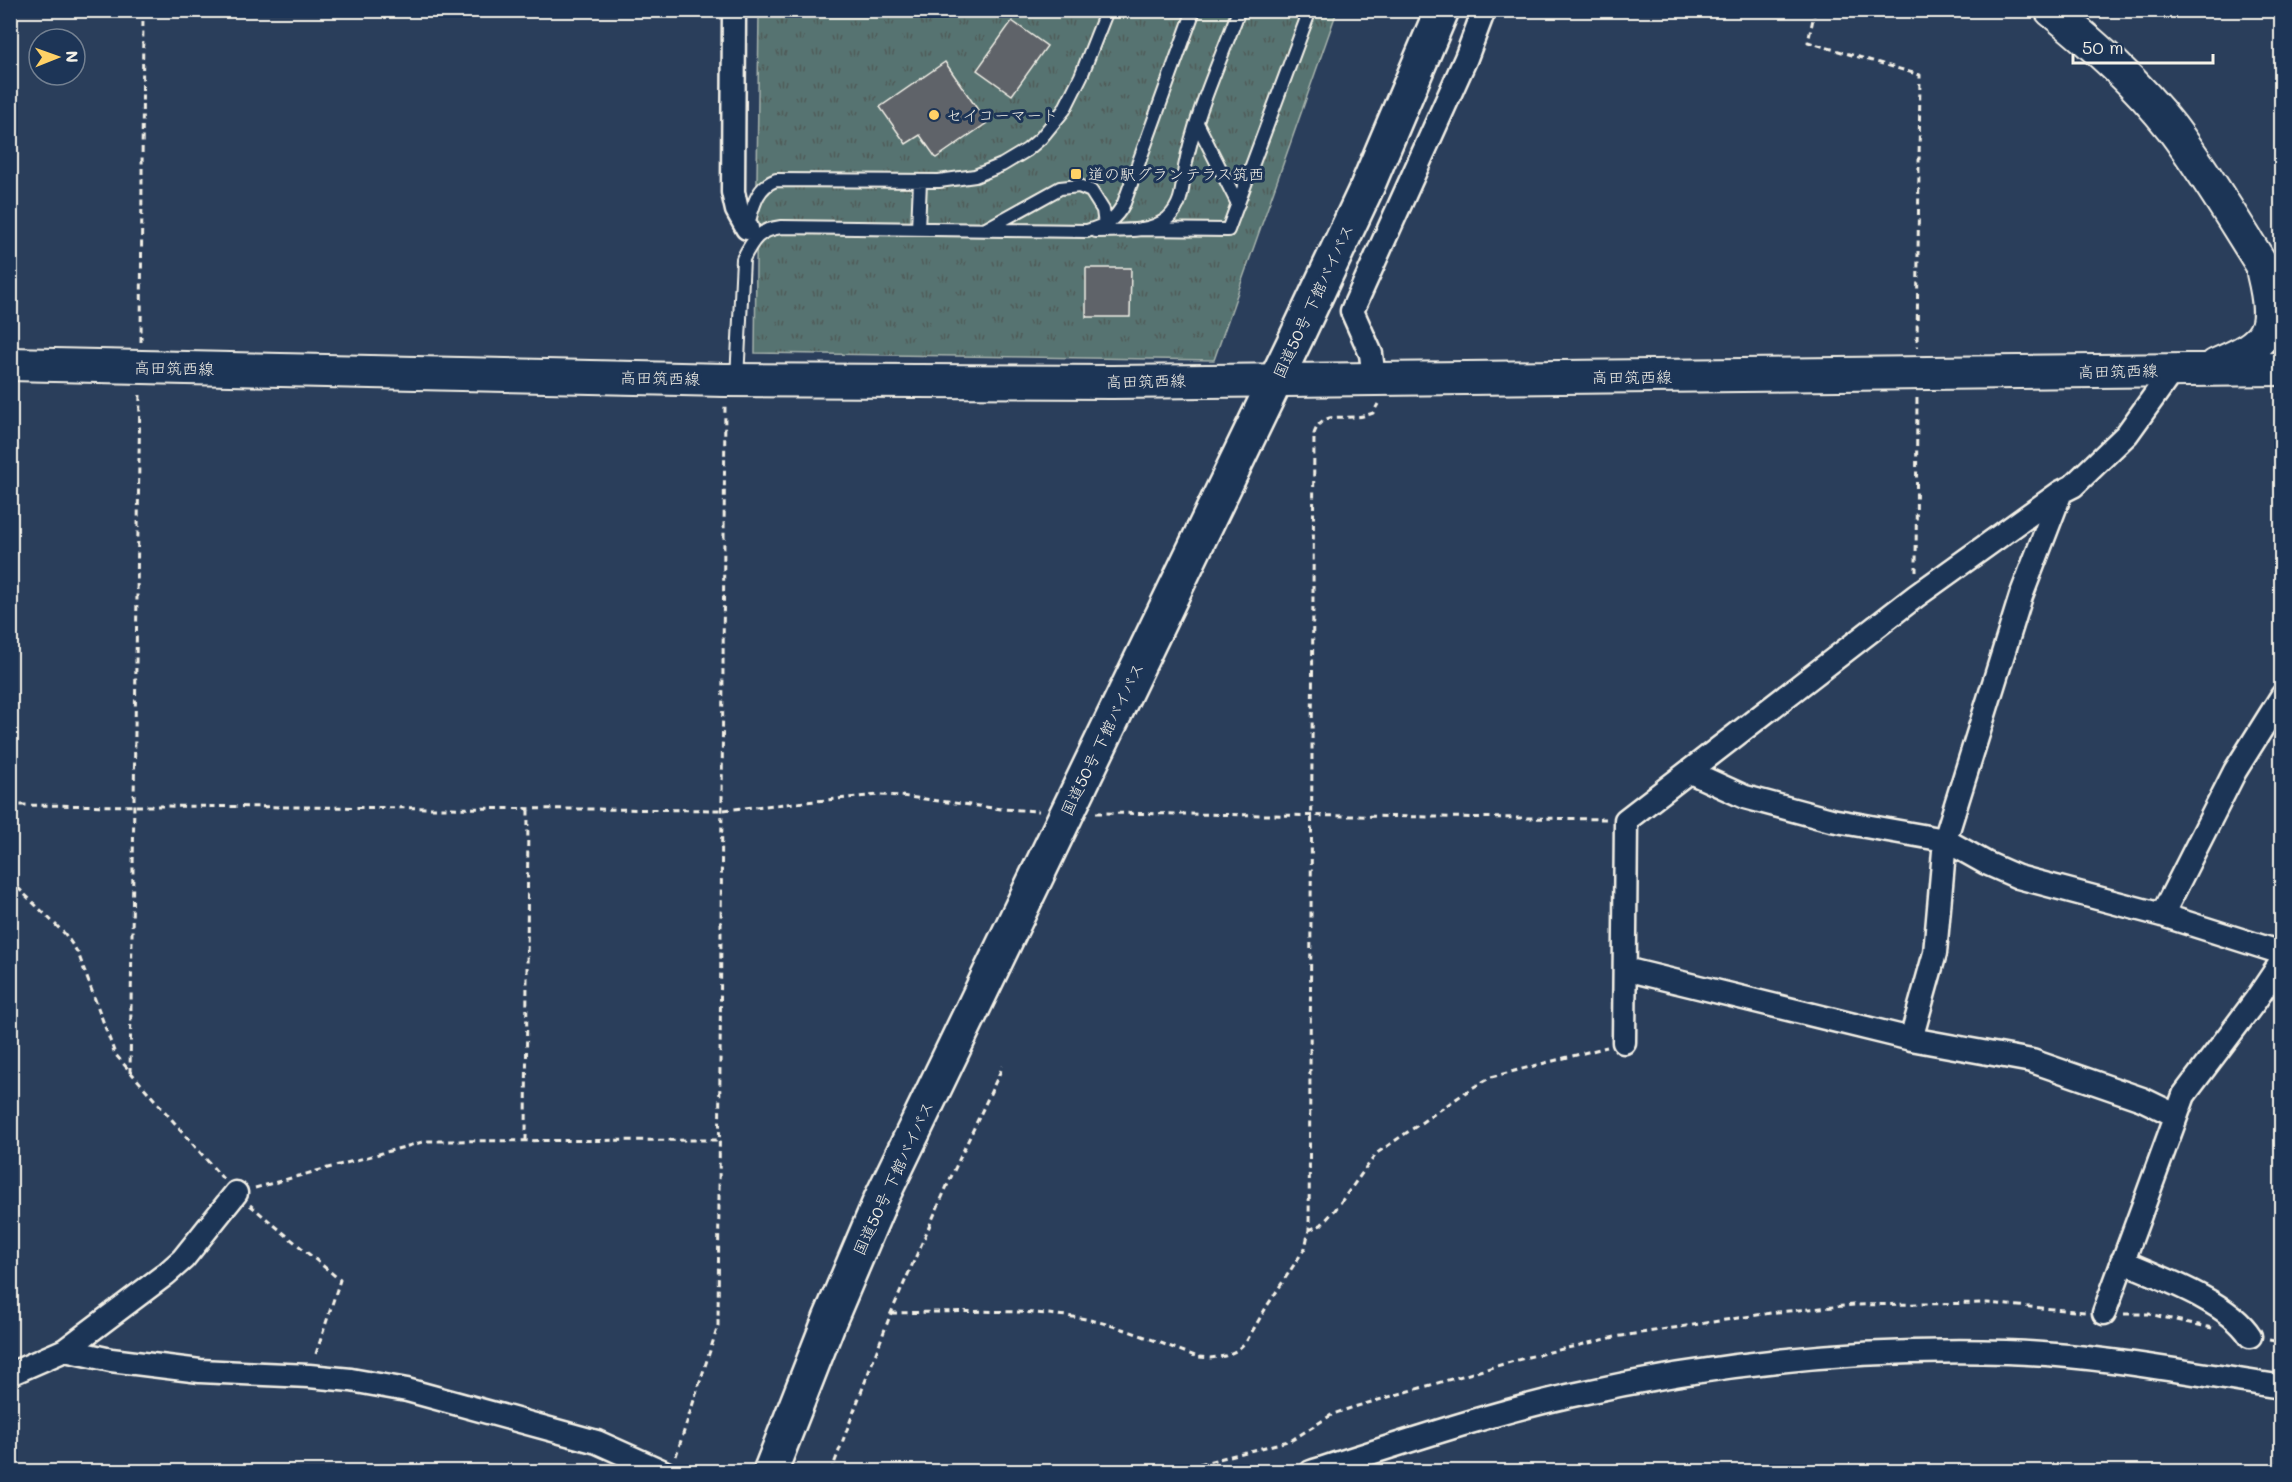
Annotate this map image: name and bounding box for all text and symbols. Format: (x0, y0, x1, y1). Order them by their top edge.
north arrow (27, 27, 87, 87)
scale bar (2073, 27, 2212, 65)
text: 50 m (2082, 35, 2124, 59)
text: N (62, 50, 83, 63)
place label: セイコーマート (946, 104, 1058, 125)
marker: セイコーマート (927, 108, 941, 122)
place label: 道の駅グランテラス筑西 (1088, 163, 1264, 184)
marker: 道の駅グランテラス筑西 (1069, 167, 1083, 181)
street label: 国道50号 下館バイパス (1268, 220, 1358, 381)
street label: 高田筑西線 (134, 356, 214, 379)
street label: 高田筑西線 (2078, 359, 2158, 382)
street label: 高田筑西線 (620, 366, 700, 389)
street label: 高田筑西線 (1592, 366, 1672, 387)
street label: 高田筑西線 (1106, 369, 1186, 392)
street label: 国道50号 下館バイパス (1055, 659, 1148, 819)
street label: 国道50号 下館バイパス (848, 1097, 938, 1258)

